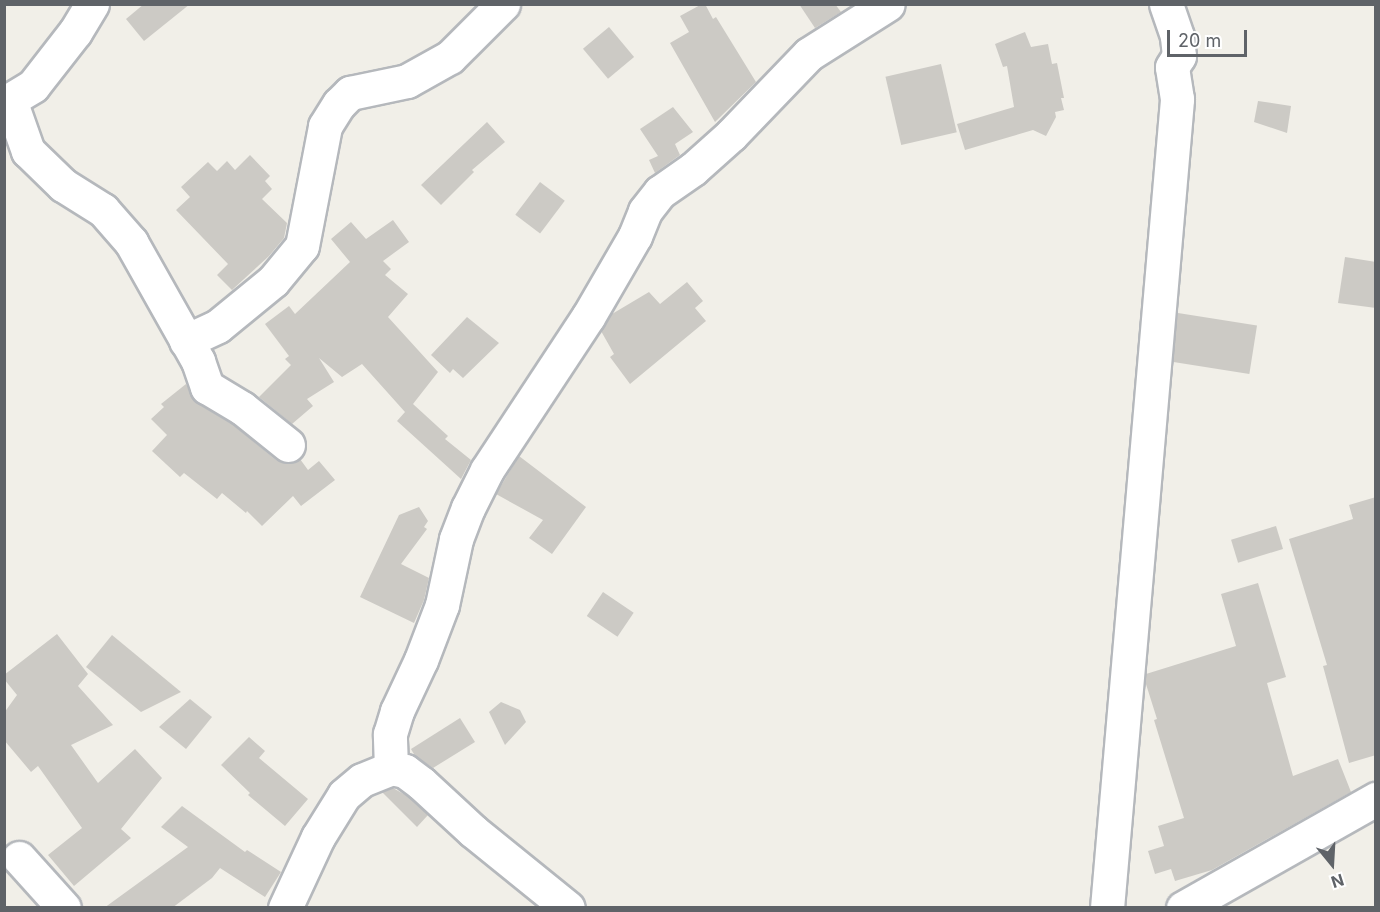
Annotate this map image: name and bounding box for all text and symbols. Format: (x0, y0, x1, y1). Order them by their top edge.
scale bar (1170, 18, 1250, 56)
text: 20 m (1178, 30, 1221, 51)
north arrow (1302, 834, 1362, 894)
text: N (1329, 870, 1346, 893)

